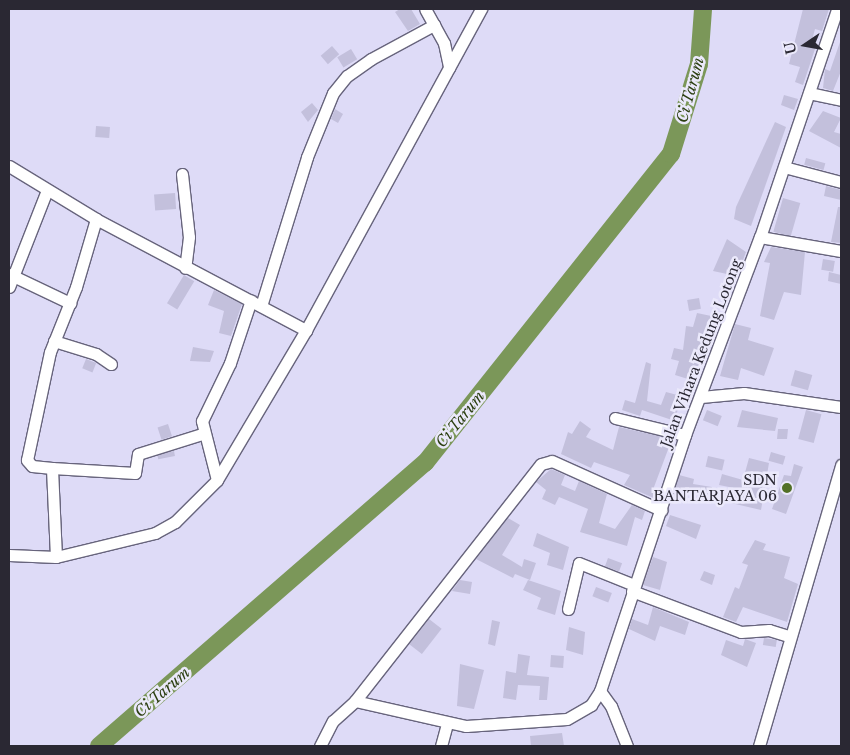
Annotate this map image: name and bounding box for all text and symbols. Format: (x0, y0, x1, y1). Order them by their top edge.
north arrow (780, 20, 830, 70)
text: U (780, 40, 800, 56)
water label: Ci Tarum (673, 55, 707, 125)
street label: Jalan Vihara Kedung Lotong (657, 256, 745, 450)
water label: Ci Tarum (432, 387, 488, 451)
place label: SDN BANTARJAYA 06 (653, 472, 777, 504)
marker: SDN BANTARJAYA 06 (781, 482, 793, 494)
water label: Ci Tarum (131, 663, 193, 721)

